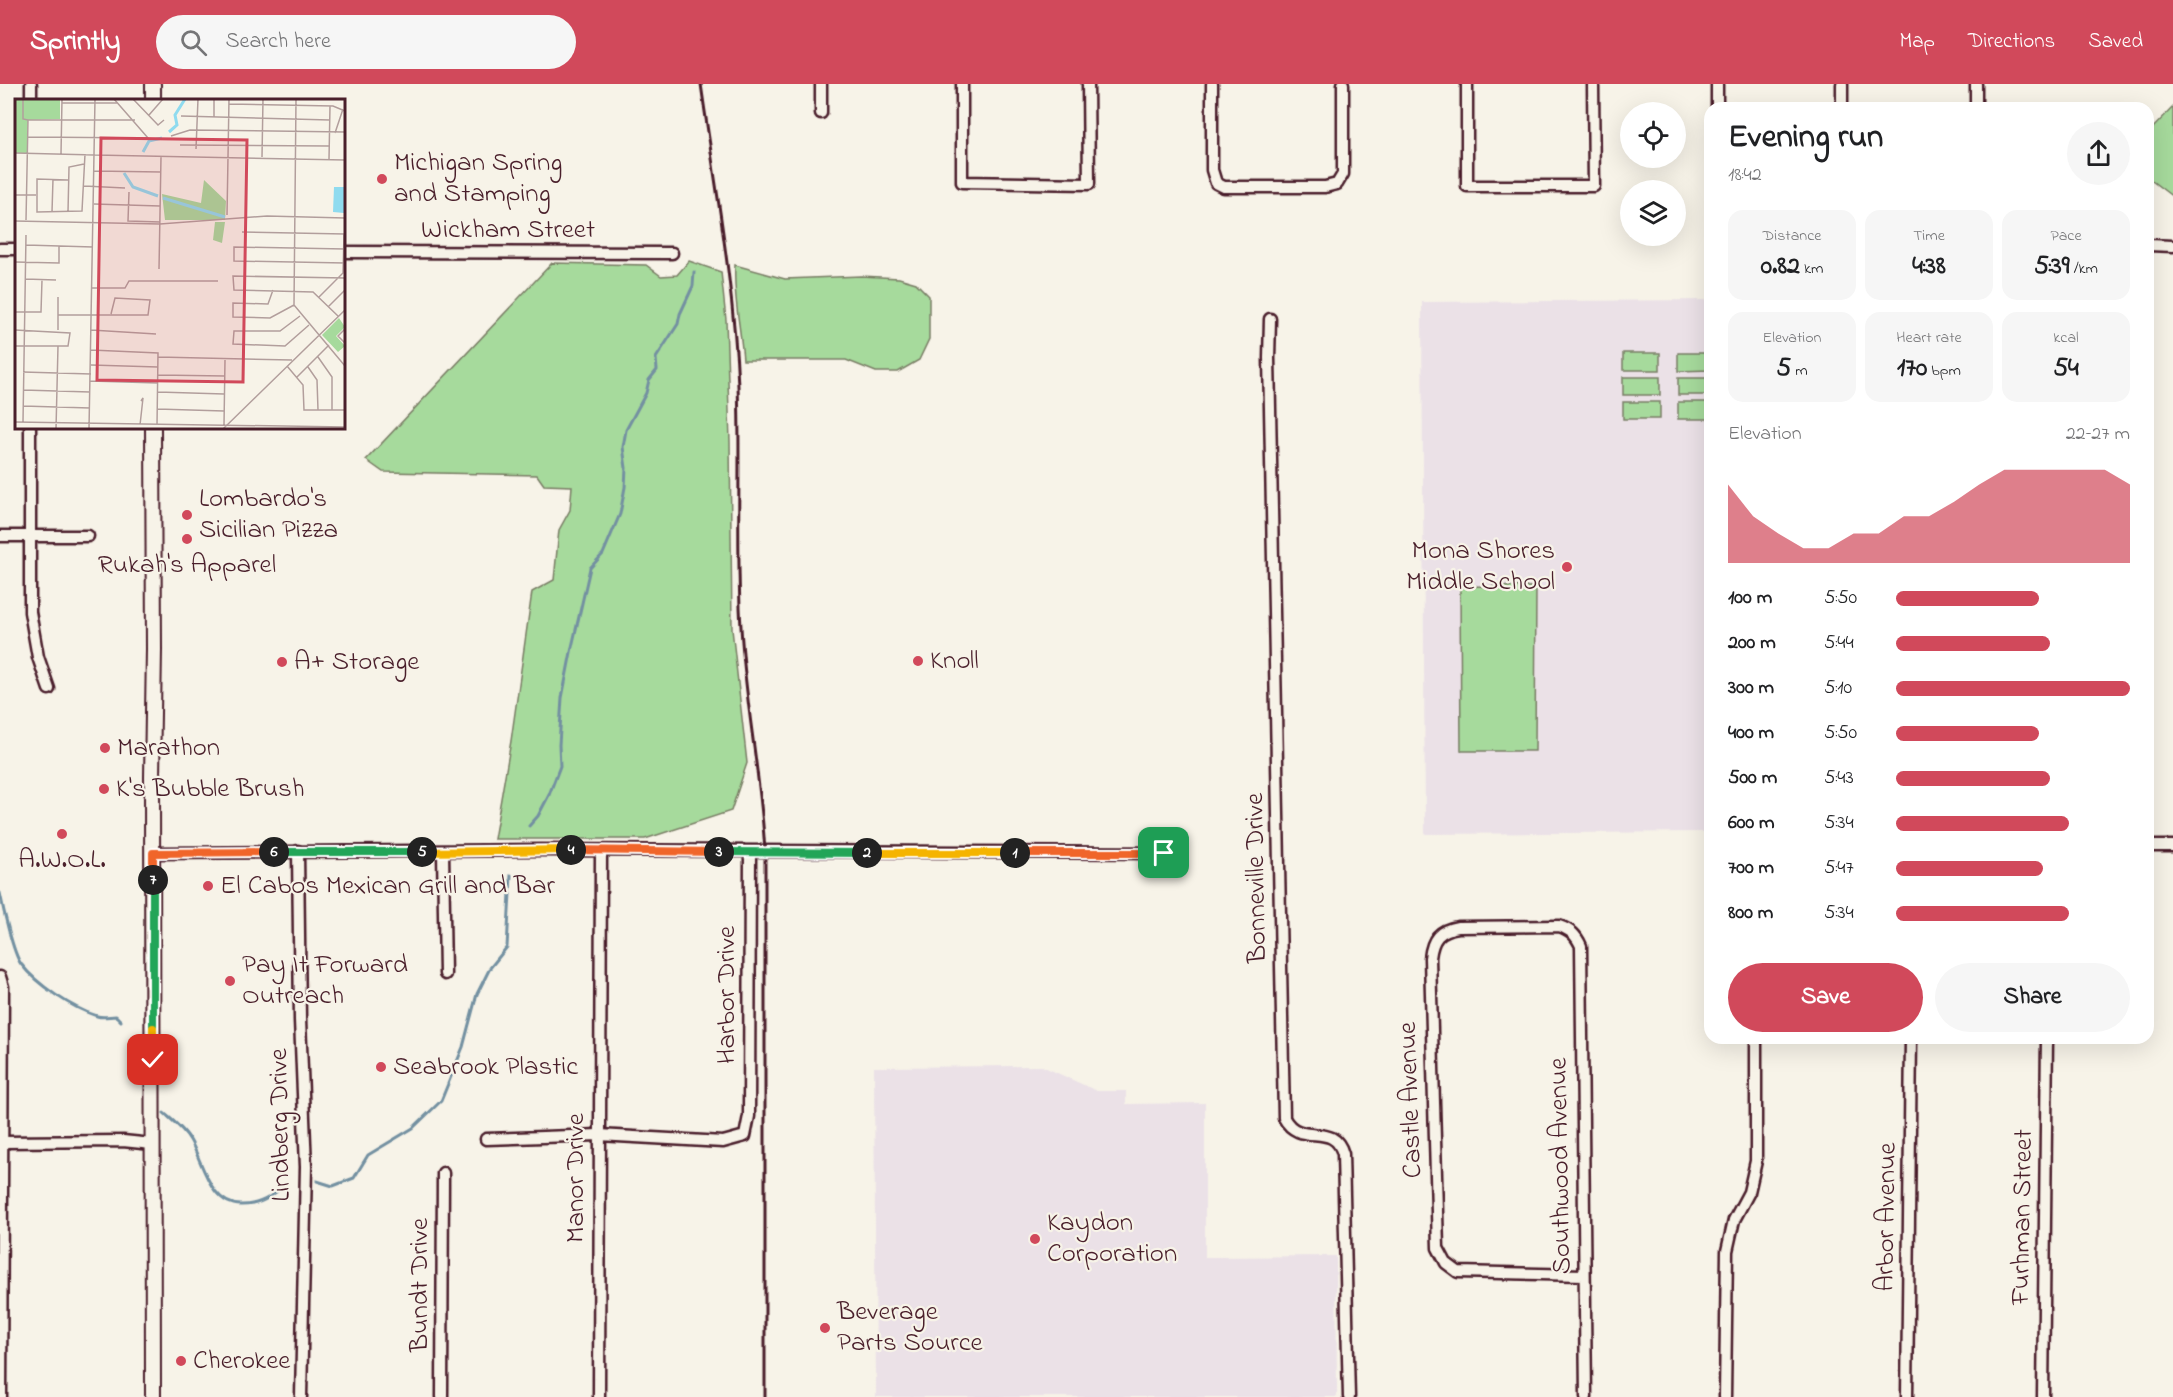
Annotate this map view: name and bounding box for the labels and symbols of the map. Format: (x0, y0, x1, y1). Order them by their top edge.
inset map (15, 99, 345, 429)
place label: Michigan Spring and Stamping (394, 144, 562, 214)
marker: Michigan Spring and Stamping (375, 172, 389, 186)
street label: Wickham Street (421, 211, 595, 250)
place label: Lombardo's Sicilian Pizza (199, 480, 338, 550)
marker: Lombardo's Sicilian Pizza (180, 508, 194, 522)
marker: Rukah's Apparel (180, 532, 194, 546)
place label: Mona Shores Middle School (1406, 532, 1555, 602)
place label: Rukah's Apparel (98, 546, 276, 585)
marker: Mona Shores Middle School (1560, 560, 1574, 574)
place label: Knoll (930, 642, 979, 681)
place label: A+ Storage (294, 643, 420, 682)
marker: Knoll (911, 654, 925, 668)
marker: A+ Storage (275, 655, 289, 669)
place label: Marathon (117, 729, 220, 768)
marker: Marathon (98, 741, 112, 755)
place label: K's Bubble Brush (116, 770, 305, 809)
marker: K's Bubble Brush (97, 782, 111, 796)
street label: Bonneville Drive (1236, 792, 1278, 965)
marker: A.W.O.L. (55, 827, 69, 841)
pin (1138, 827, 1189, 878)
pin: 4 (556, 835, 586, 865)
pin: 6 (259, 837, 289, 867)
pin: 5 (407, 837, 437, 867)
pin: 3 (704, 837, 734, 867)
pin: 2 (852, 838, 882, 868)
pin: 1 (1000, 838, 1030, 868)
place label: A.W.O.L. (18, 841, 106, 880)
pin: 7 (138, 865, 168, 895)
place label: El Cabos Mexican Grill and Bar (220, 867, 555, 906)
marker: El Cabos Mexican Grill and Bar (201, 879, 215, 893)
street label: Harbor Drive (708, 925, 747, 1064)
place label: Pay It Forward Outreach (242, 946, 408, 1016)
marker: Pay It Forward Outreach (223, 974, 237, 988)
street label: Castle Avenue (1389, 1020, 1433, 1179)
pin (127, 1034, 178, 1085)
street label: Lindberg Drive (260, 1047, 302, 1202)
place label: Seabrook Plastic (393, 1048, 578, 1087)
street label: Southwood Avenue (1540, 1056, 1582, 1275)
marker: Seabrook Plastic (374, 1060, 388, 1074)
street label: Manor Drive (557, 1112, 596, 1243)
street label: Furhman Street (2002, 1129, 2044, 1306)
street label: Arbor Avenue (1866, 1141, 1908, 1292)
place label: Kaydon Corporation (1047, 1204, 1177, 1274)
street label: Bundt Drive (401, 1217, 440, 1353)
marker: Kaydon Corporation (1028, 1232, 1042, 1246)
place label: Beverage Parts Source (836, 1293, 984, 1363)
marker: Beverage Parts Source (818, 1321, 832, 1335)
place label: Cherokee (193, 1342, 291, 1381)
marker: Cherokee (174, 1354, 188, 1368)

